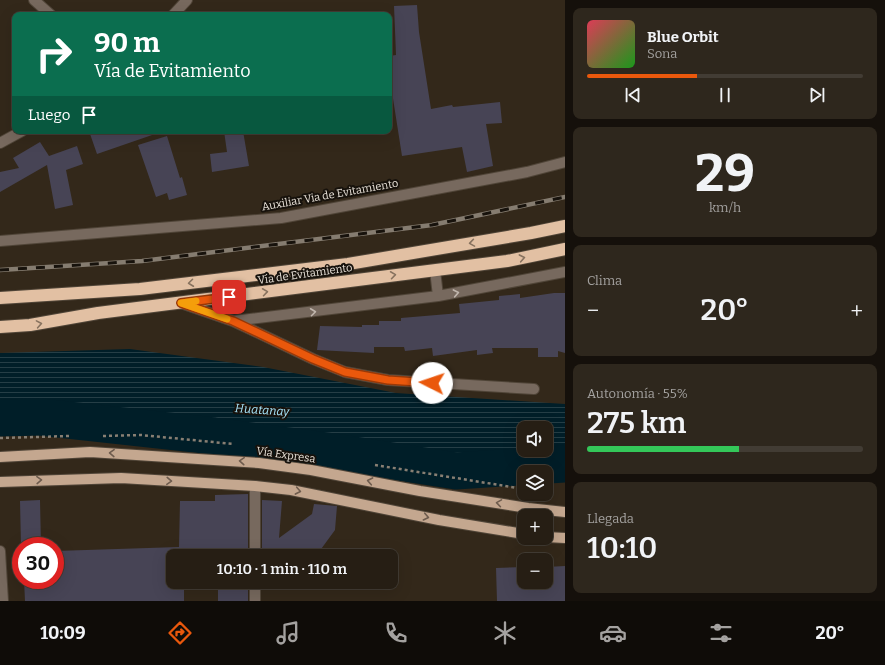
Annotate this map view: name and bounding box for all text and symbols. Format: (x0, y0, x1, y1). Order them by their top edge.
text: 90 m (94, 26, 160, 59)
icon: right (28, 28, 80, 80)
text: Blue Orbit (647, 28, 719, 46)
text: Sona (647, 46, 677, 61)
text: Vía de Evitamiento (94, 60, 251, 82)
icon: previous (622, 84, 644, 106)
icon: pause (714, 84, 736, 106)
icon: next (806, 84, 828, 106)
icon: arrive (78, 104, 100, 126)
text: Luego (28, 106, 70, 124)
text: 29 (695, 142, 755, 205)
street label: Auxiliar Via de Evitamiento (261, 177, 399, 213)
text: km/h (709, 200, 741, 215)
one-way arrow (469, 238, 475, 247)
one-way arrow (519, 254, 525, 263)
street label: Vía de Evitamiento (257, 261, 353, 287)
one-way arrow (390, 271, 397, 280)
text: Clima (587, 273, 622, 288)
one-way arrow (187, 278, 194, 287)
pin (212, 280, 246, 314)
icon: arrive (218, 286, 240, 308)
one-way arrow (262, 288, 268, 297)
one-way arrow (453, 289, 459, 297)
text: 20° (700, 292, 749, 328)
text: − (587, 297, 599, 324)
text: + (850, 297, 863, 324)
one-way arrow (310, 308, 316, 317)
one-way arrow (36, 320, 42, 328)
position arrow (411, 362, 453, 404)
text: Autonomía · 55% (587, 386, 688, 401)
water label: Huatanay (234, 401, 291, 419)
text: 275 km (587, 405, 687, 441)
map controls (517, 421, 553, 589)
button: sound (517, 421, 553, 457)
street label: Vía Expresa (256, 444, 316, 466)
one-way arrow (109, 449, 115, 457)
one-way arrow (239, 457, 245, 466)
button: layers (517, 465, 553, 501)
one-way arrow (36, 476, 42, 485)
one-way arrow (166, 476, 172, 485)
one-way arrow (367, 478, 374, 486)
one-way arrow (295, 486, 301, 495)
one-way arrow (495, 500, 502, 508)
button: + (517, 509, 553, 545)
text: Llegada (587, 511, 634, 526)
one-way arrow (423, 513, 429, 521)
text: 10:10 (587, 530, 657, 566)
speed limit sign: 30 (12, 537, 64, 589)
button: − (517, 553, 553, 589)
text: 10:10 · 1 min · 110 m (217, 560, 347, 578)
icon: directions (166, 619, 194, 647)
icon: music (274, 619, 302, 647)
icon: phone (382, 619, 410, 647)
icon: climate (491, 619, 519, 647)
icon: car (599, 619, 627, 647)
icon: filters (707, 619, 735, 647)
text: 10:09 (40, 622, 86, 644)
text: 20° (815, 622, 845, 644)

